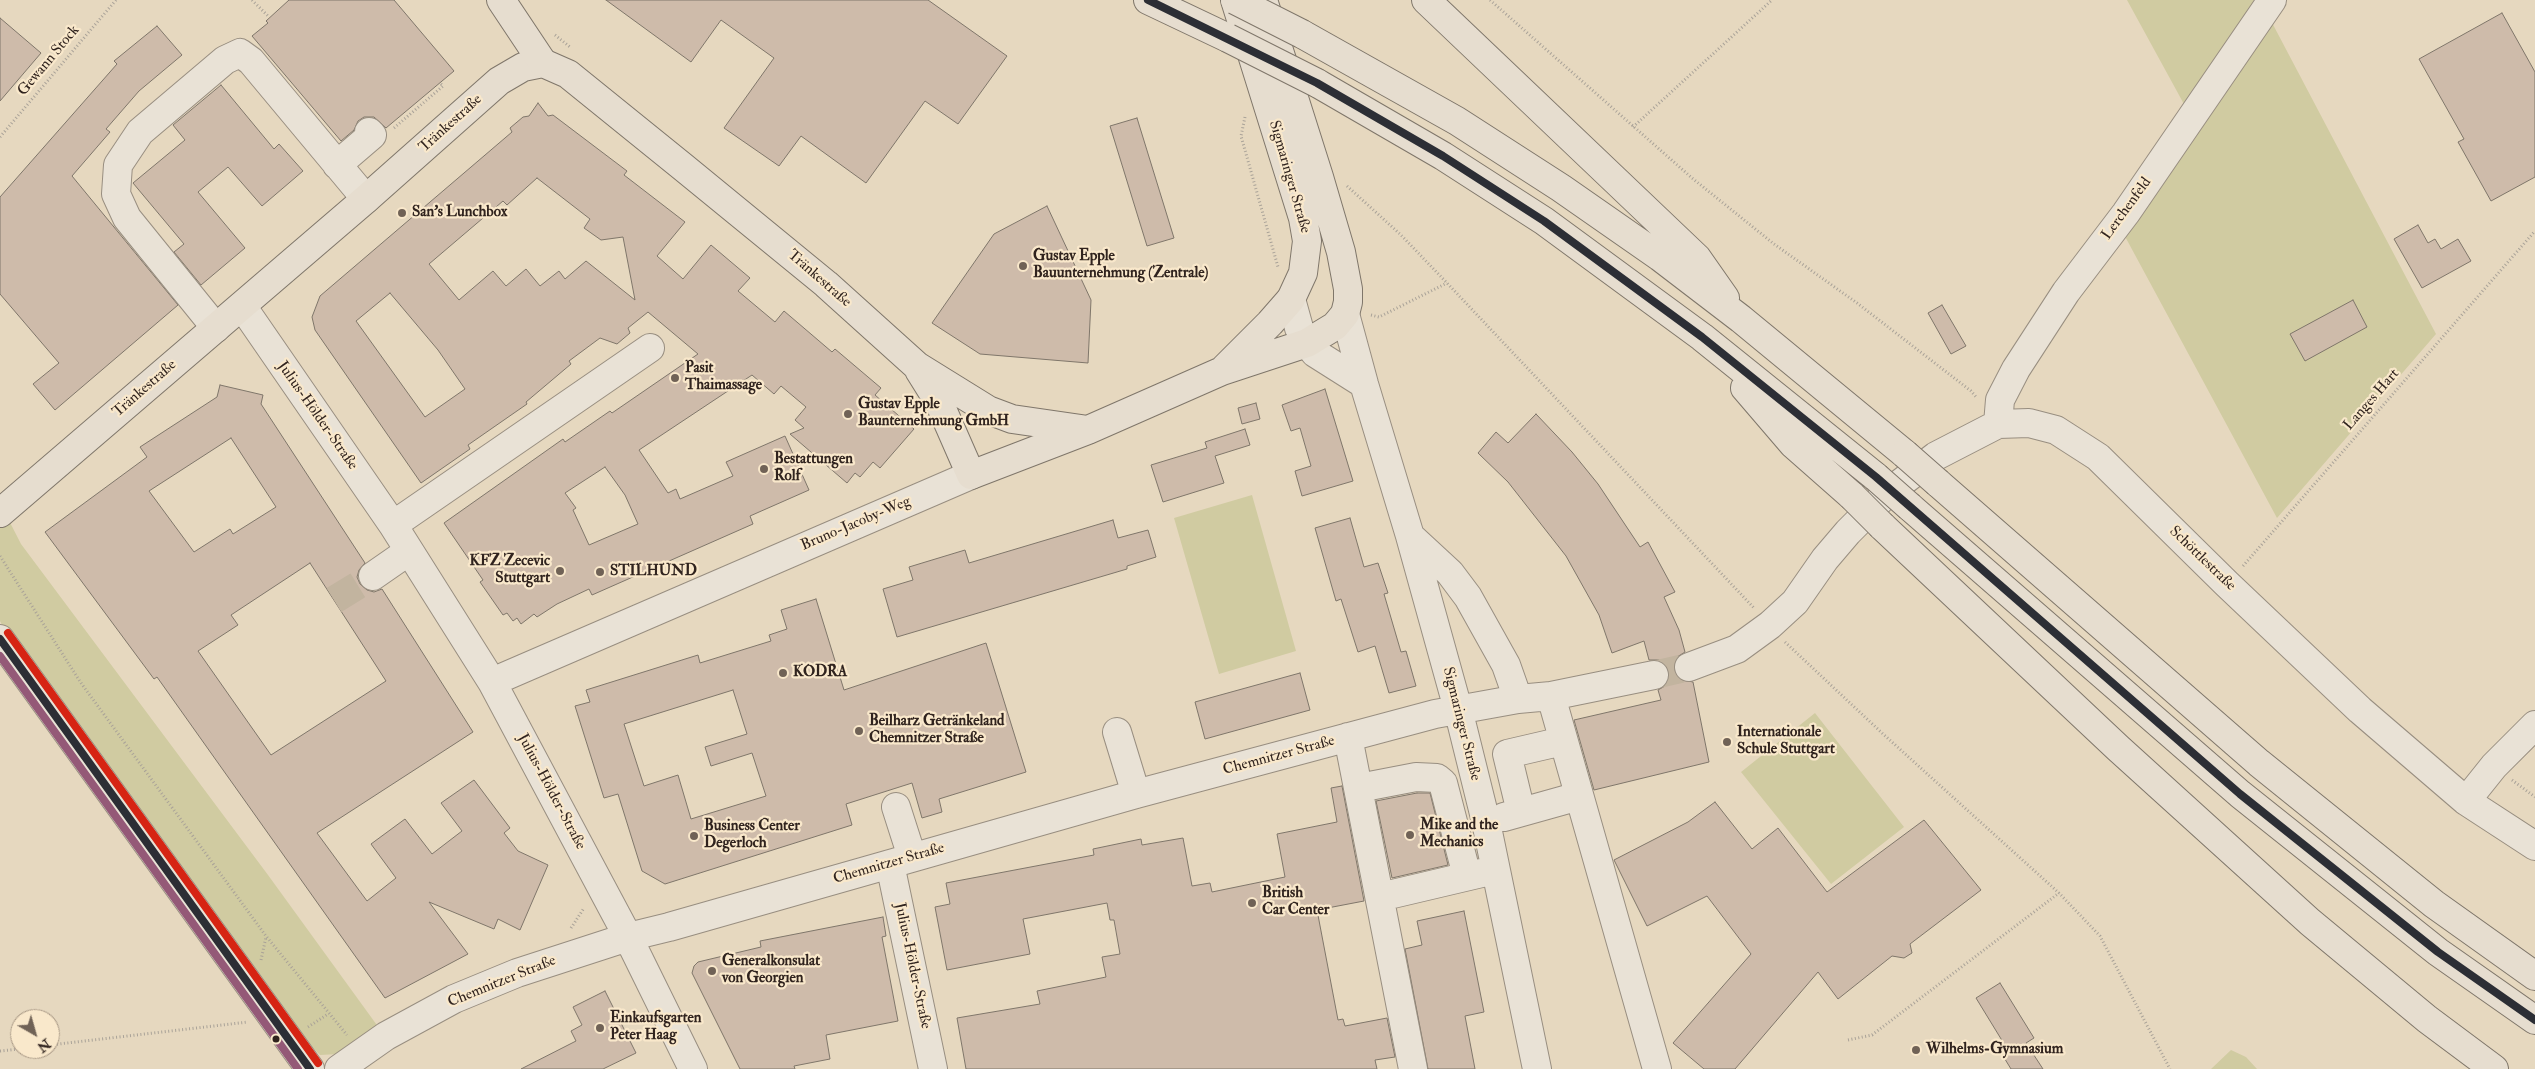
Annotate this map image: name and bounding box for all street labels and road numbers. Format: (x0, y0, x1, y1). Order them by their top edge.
street label: Gewann Stock (14, 22, 84, 100)
street label: Tränkestraße (416, 91, 486, 157)
street label: Sigmaringer Straße (1264, 119, 1314, 235)
street label: Lerchenfeld (2098, 174, 2156, 244)
street label: Tränkestraße (784, 247, 854, 311)
street label: Tränkestraße (110, 357, 180, 421)
street label: Julius-Hölder-Straße (273, 358, 361, 474)
street label: Langes Hart (2340, 366, 2404, 434)
street label: Bruno-Jacoby-Weg (799, 493, 913, 555)
street label: Schöttlestraße (2165, 523, 2239, 595)
street label: Sigmaringer Straße (1438, 665, 1484, 783)
street label: Julius-Hölder-Straße (513, 731, 589, 853)
street label: Chemnitzer Straße (1221, 732, 1337, 780)
street label: Chemnitzer Straße (831, 840, 947, 888)
street label: Julius-Hölder-Straße (890, 901, 934, 1031)
street label: Chemnitzer Straße (445, 952, 559, 1012)

